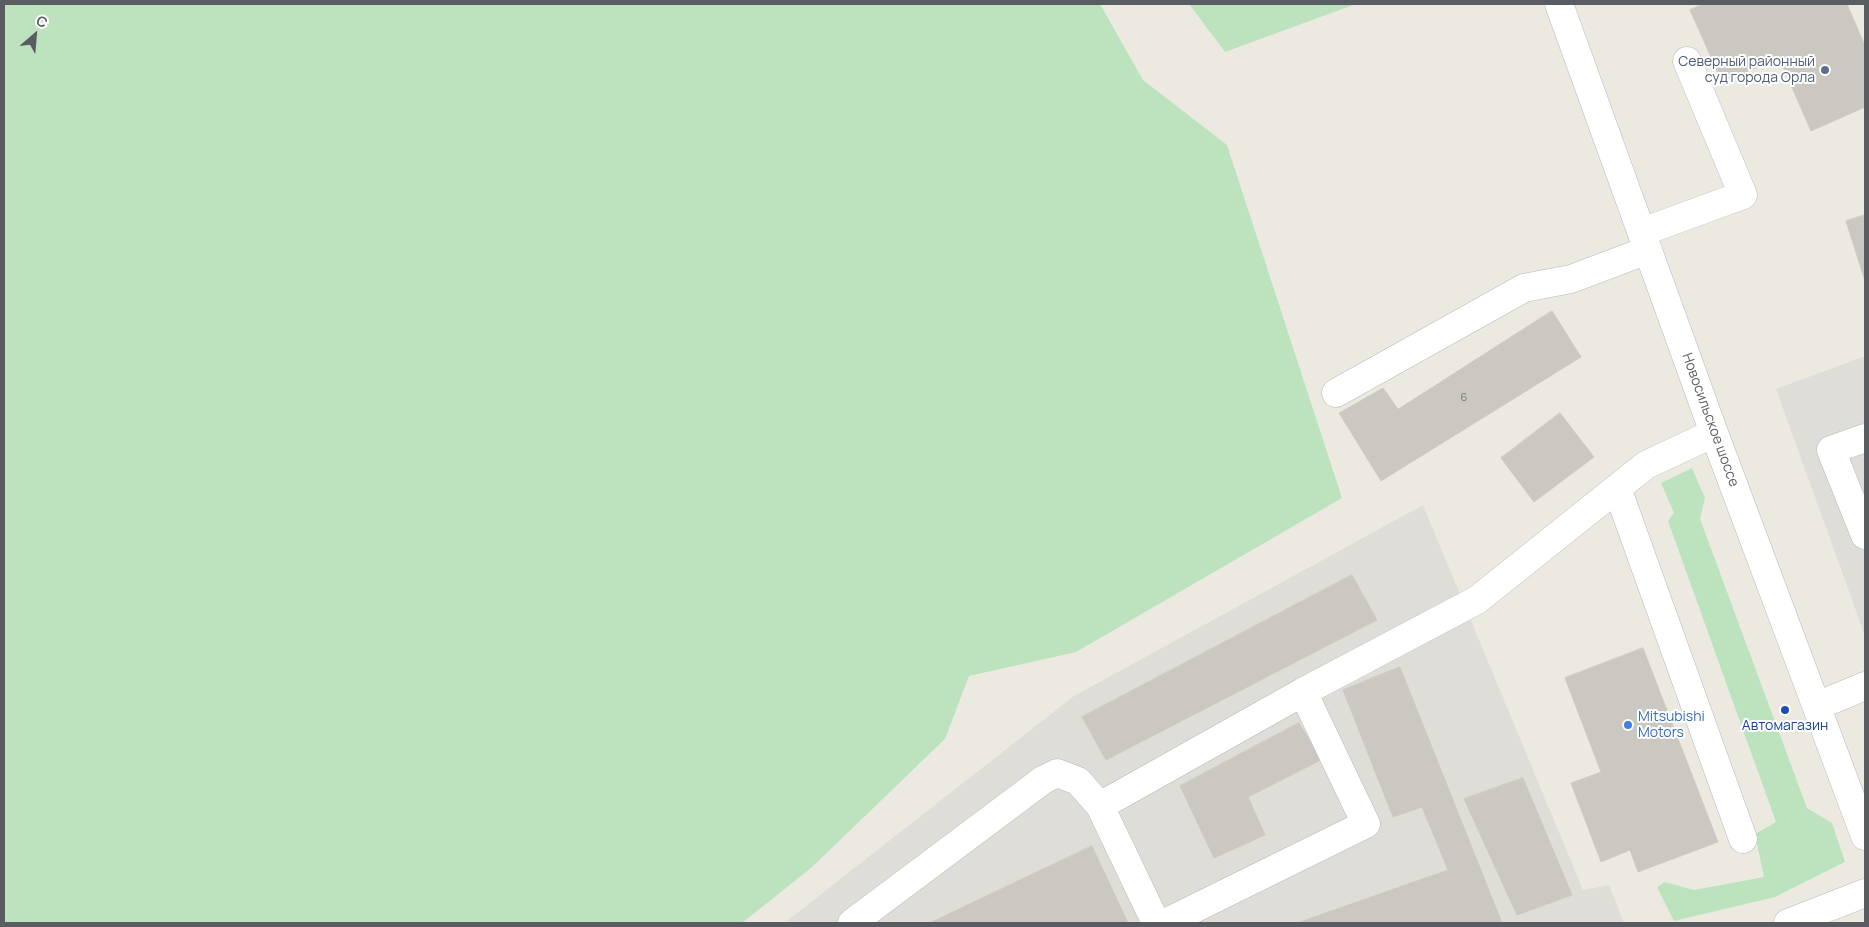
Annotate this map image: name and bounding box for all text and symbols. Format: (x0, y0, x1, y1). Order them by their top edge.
north arrow (10, 10, 60, 60)
text: С (33, 10, 51, 32)
place label: Северный районный суд города Орла (1678, 54, 1815, 86)
marker: Северный районный суд города Орла (1819, 64, 1831, 76)
street label: Новосильское шоссе (1678, 351, 1742, 489)
house number: 6 (1461, 391, 1467, 405)
marker: Автомагазин (1779, 704, 1791, 716)
place label: Mitsubishi Motors (1638, 709, 1705, 742)
place label: Автомагазин (1742, 718, 1828, 734)
marker: Mitsubishi Motors (1622, 719, 1634, 731)

